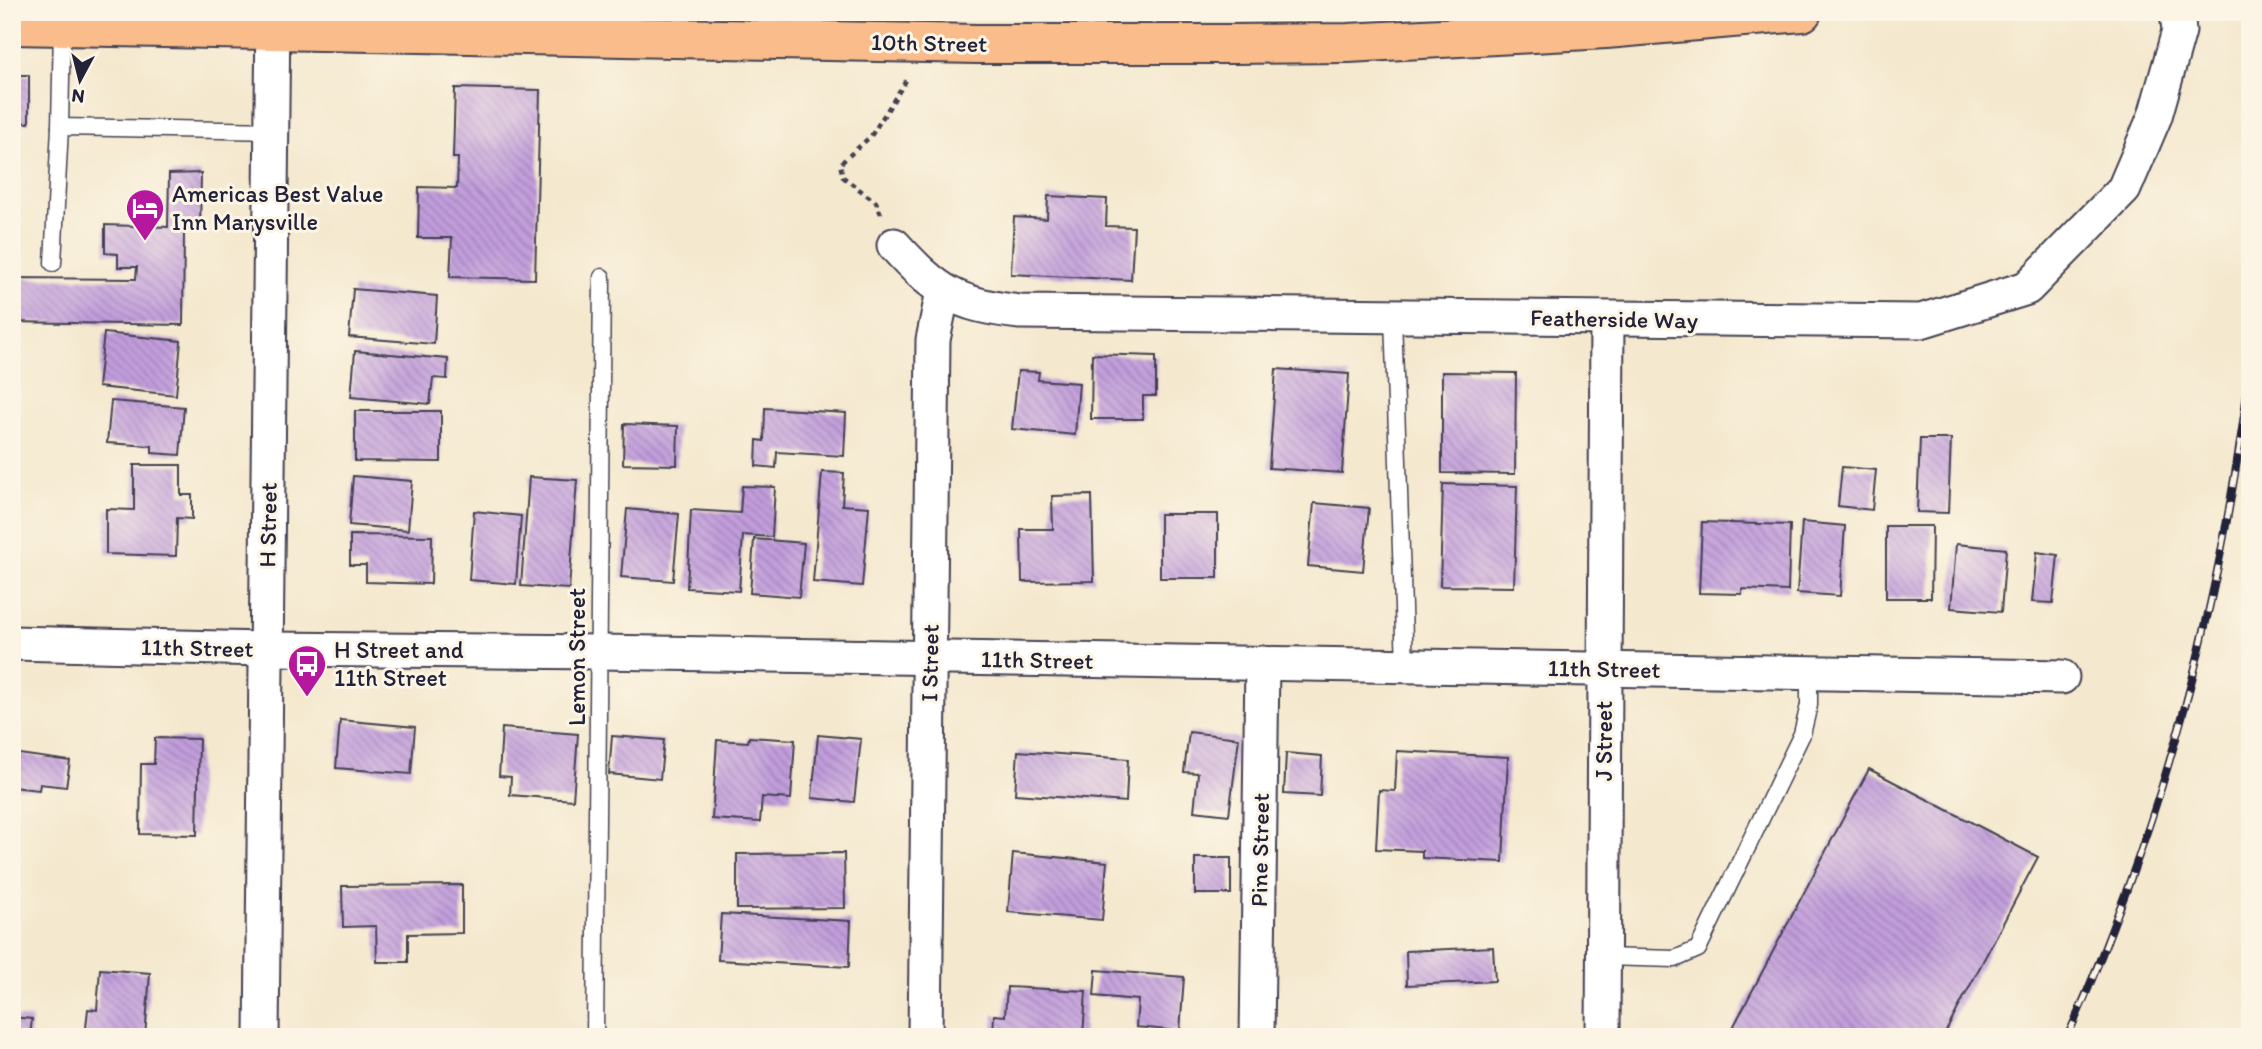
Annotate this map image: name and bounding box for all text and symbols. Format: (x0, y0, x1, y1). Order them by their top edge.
street label: 10th Street (871, 27, 988, 58)
north arrow (46, 46, 116, 116)
text: N (70, 84, 86, 109)
place label: Americas Best Value Inn Marysville (172, 179, 384, 236)
hotel icon: Americas Best Value Inn Marysville (124, 187, 166, 242)
street label: Featherside Way (1530, 303, 1699, 334)
street label: H Street (252, 482, 283, 568)
street label: Lemon Street (562, 588, 591, 726)
street label: I Street (914, 624, 945, 702)
street label: 11th Street (140, 632, 254, 663)
place label: H Street and 11th Street (334, 635, 464, 692)
bus stop icon: H Street and 11th Street (286, 643, 328, 698)
street label: 11th Street (980, 644, 1094, 675)
street label: 11th Street (1547, 653, 1661, 684)
street label: J Street (1589, 701, 1618, 781)
street label: Pine Street (1244, 793, 1275, 907)

